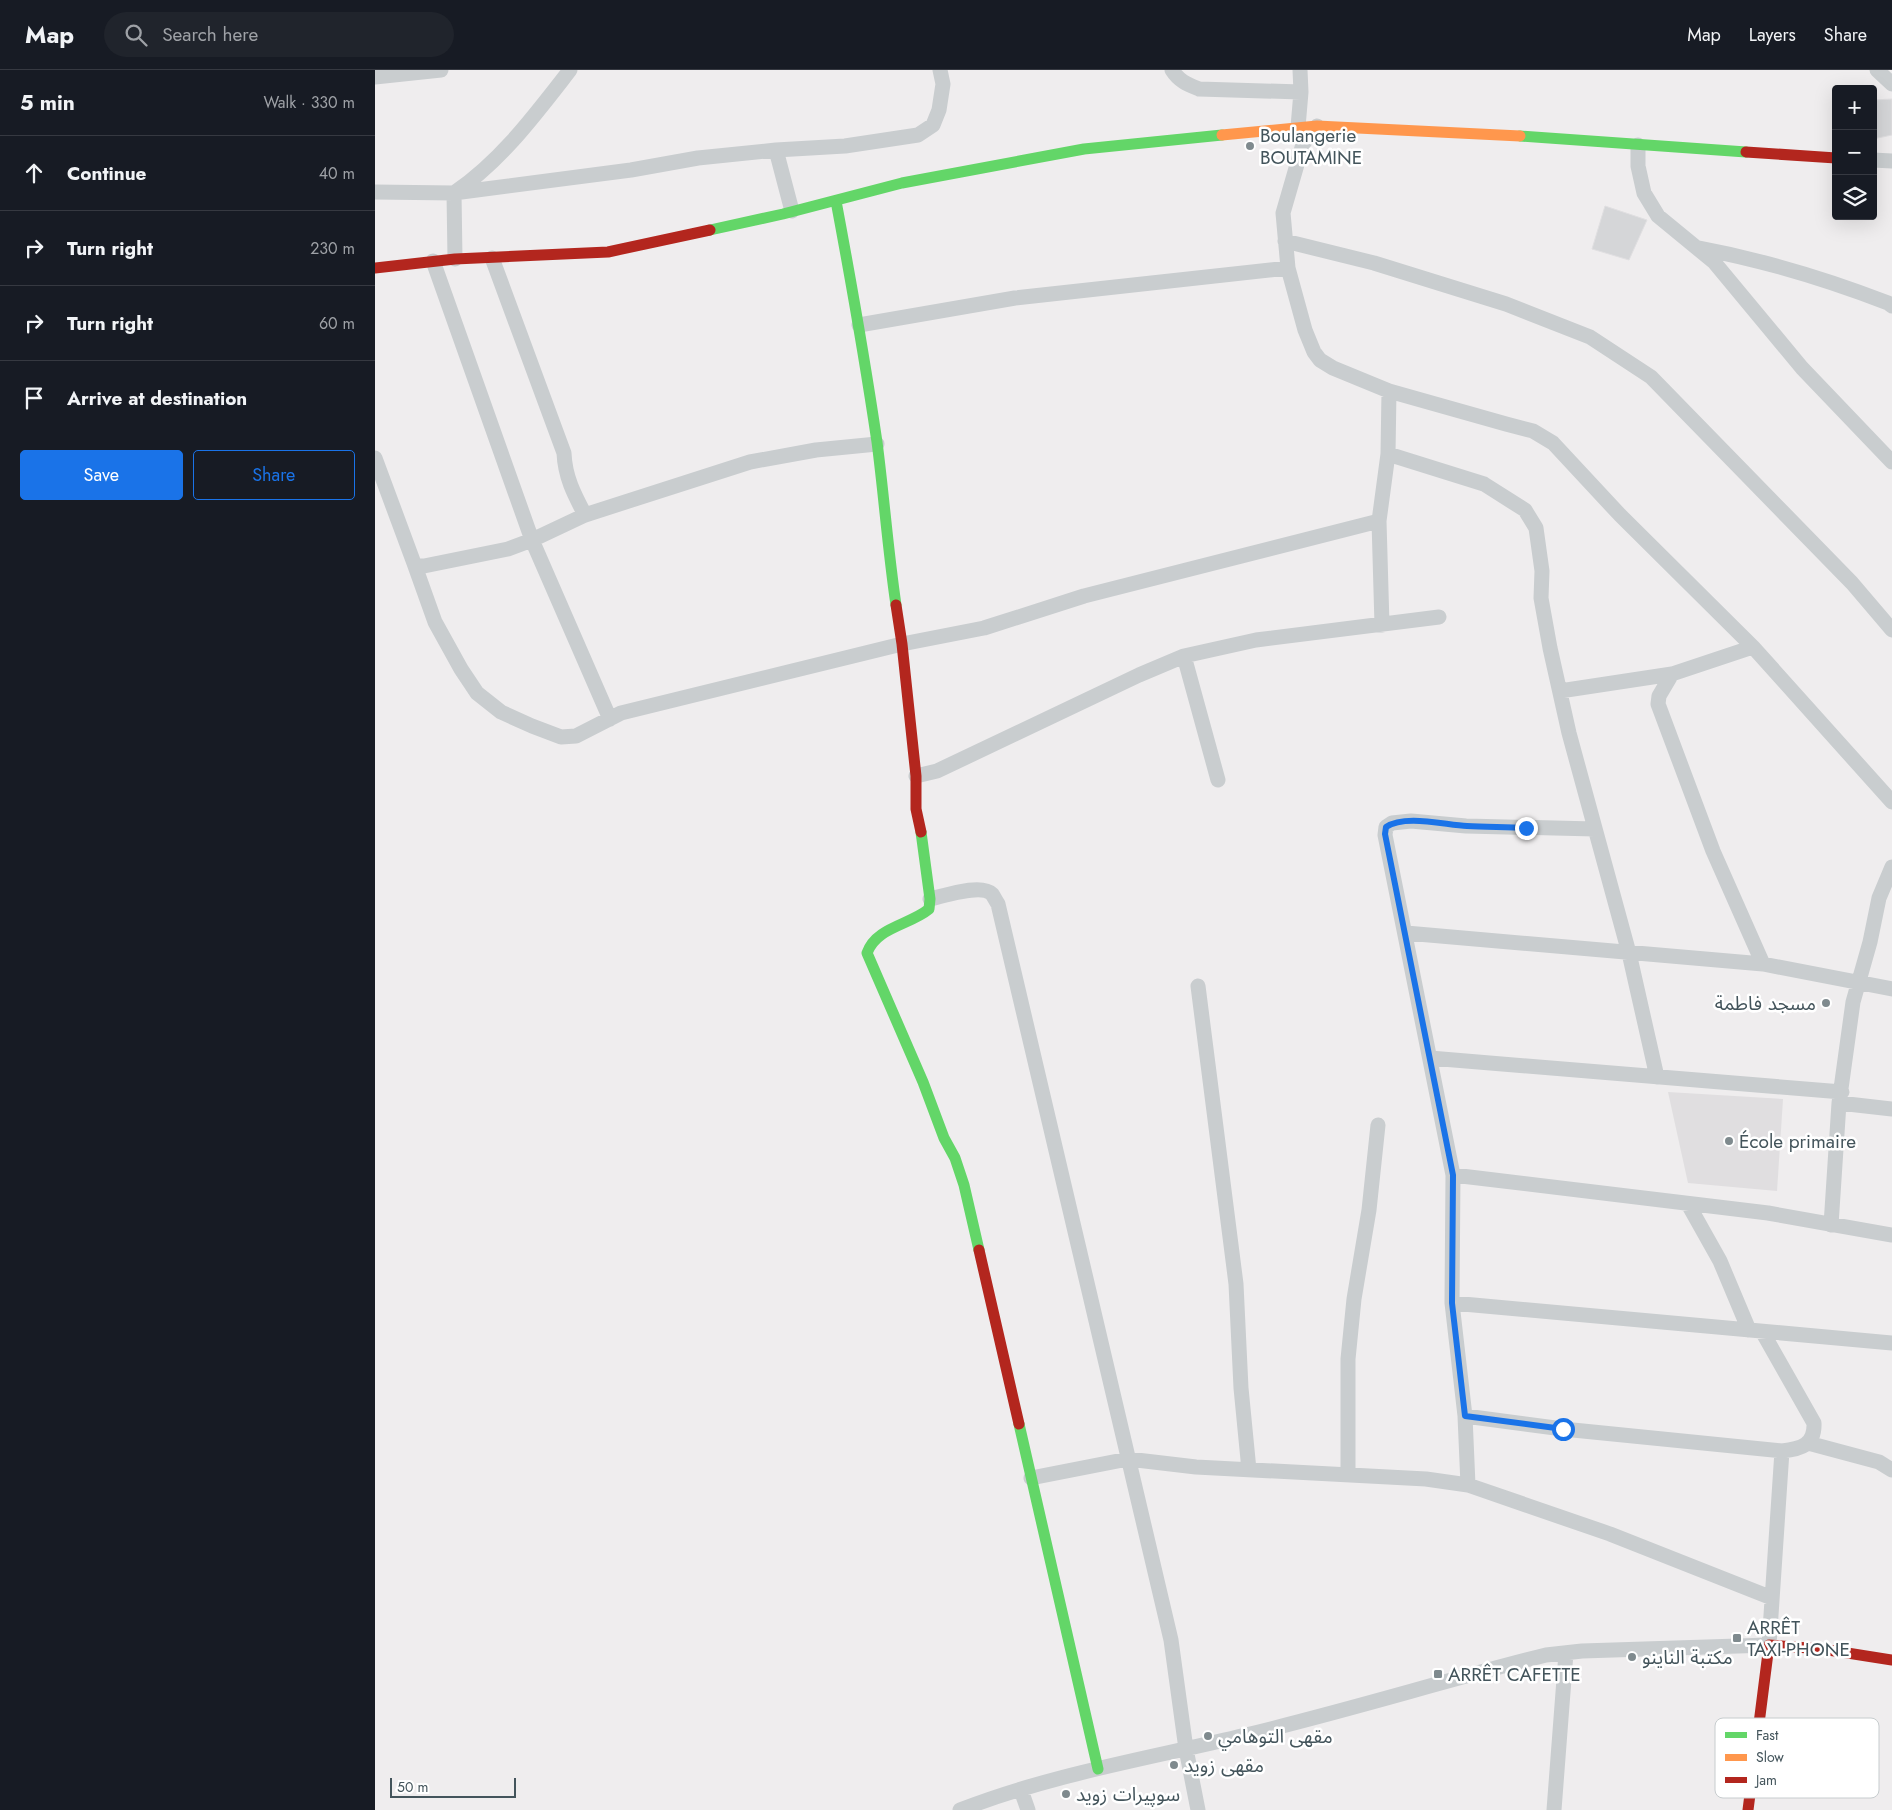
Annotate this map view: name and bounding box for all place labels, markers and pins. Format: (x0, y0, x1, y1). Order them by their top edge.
place label: Boulangerie BOUTAMINE (1260, 122, 1362, 171)
marker: Boulangerie BOUTAMINE (1244, 140, 1256, 152)
place label: مسجد فاطمة (1715, 990, 1816, 1017)
marker: مسجد فاطمة (1820, 997, 1832, 1009)
place label: École primaire (1739, 1128, 1856, 1155)
marker: École primaire (1723, 1135, 1735, 1147)
place label: ARRÊT TAXI-PHONE (1747, 1614, 1850, 1663)
marker: ARRÊT TAXI-PHONE (1731, 1632, 1743, 1644)
place label: مكتبة الناينو (1642, 1644, 1733, 1671)
marker: مكتبة الناينو (1626, 1651, 1638, 1663)
place label: ARRÊT CAFETTE (1448, 1661, 1581, 1688)
marker: ARRÊT CAFETTE (1432, 1668, 1444, 1680)
place label: مقهى التوهامي (1218, 1723, 1333, 1751)
marker: مقهى التوهامي (1202, 1730, 1214, 1742)
place label: مقهى زويد (1184, 1752, 1264, 1779)
marker: مقهى زويد (1168, 1759, 1180, 1771)
place label: سوپيرات زويد (1076, 1781, 1180, 1808)
marker: سوپيرات زويد (1060, 1788, 1072, 1800)

